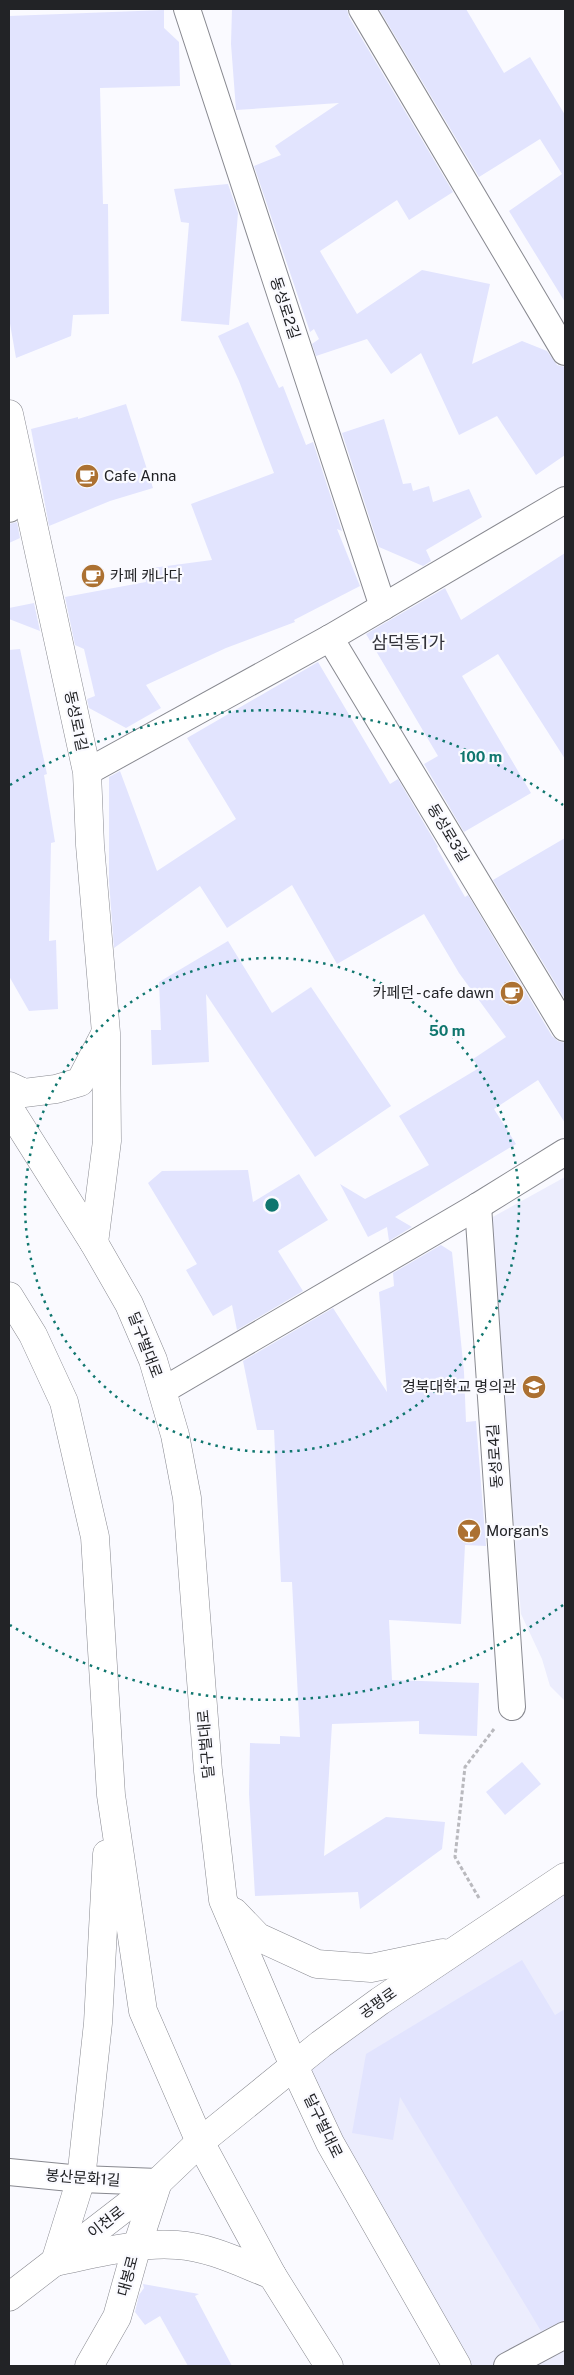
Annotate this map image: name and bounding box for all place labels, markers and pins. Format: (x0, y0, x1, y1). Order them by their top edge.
cafe icon: Cafe Anna (74, 463, 100, 489)
place label: Cafe Anna (104, 467, 176, 484)
cafe icon: 카페 캐나다 (80, 563, 106, 589)
place label: 카페 캐나다 (110, 567, 183, 584)
cafe icon: 카페던 - cafe dawn (499, 980, 525, 1006)
place label: 카페던 - cafe dawn (373, 984, 494, 1001)
centre of rings (263, 1196, 281, 1214)
school or university icon: 경북대학교 명의관 (521, 1374, 547, 1400)
place label: 경북대학교 명의관 (402, 1378, 516, 1395)
bar icon: Morgan's (456, 1518, 482, 1544)
place label: Morgan's (486, 1522, 549, 1539)

